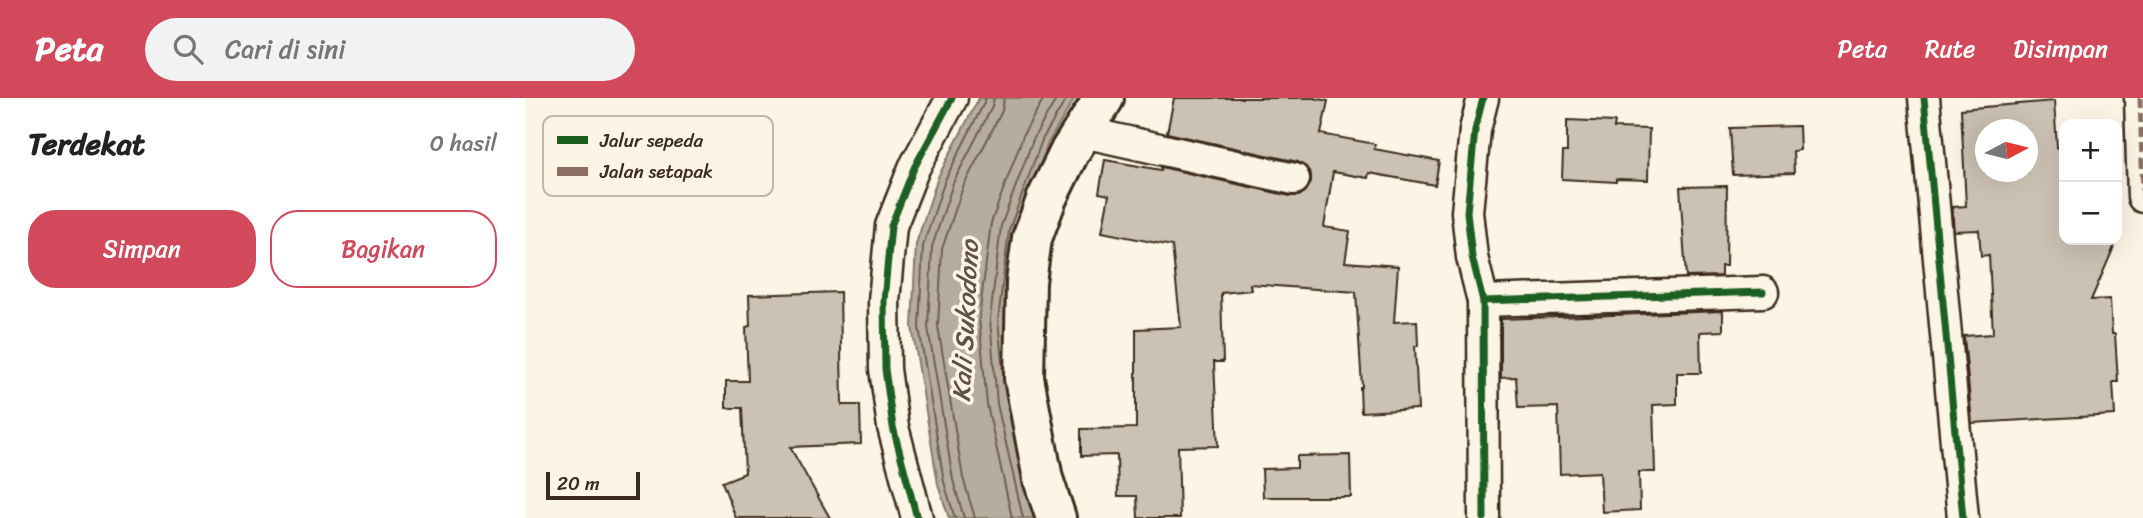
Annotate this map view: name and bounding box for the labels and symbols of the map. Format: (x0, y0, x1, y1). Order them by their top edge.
legend (543, 116, 773, 196)
north arrow (1975, 119, 2038, 182)
text: Jalur sepeda (599, 124, 704, 157)
text: Jalan setapak (599, 155, 713, 188)
water label: Kali Sukodono (938, 237, 992, 403)
scale bar (546, 469, 641, 501)

